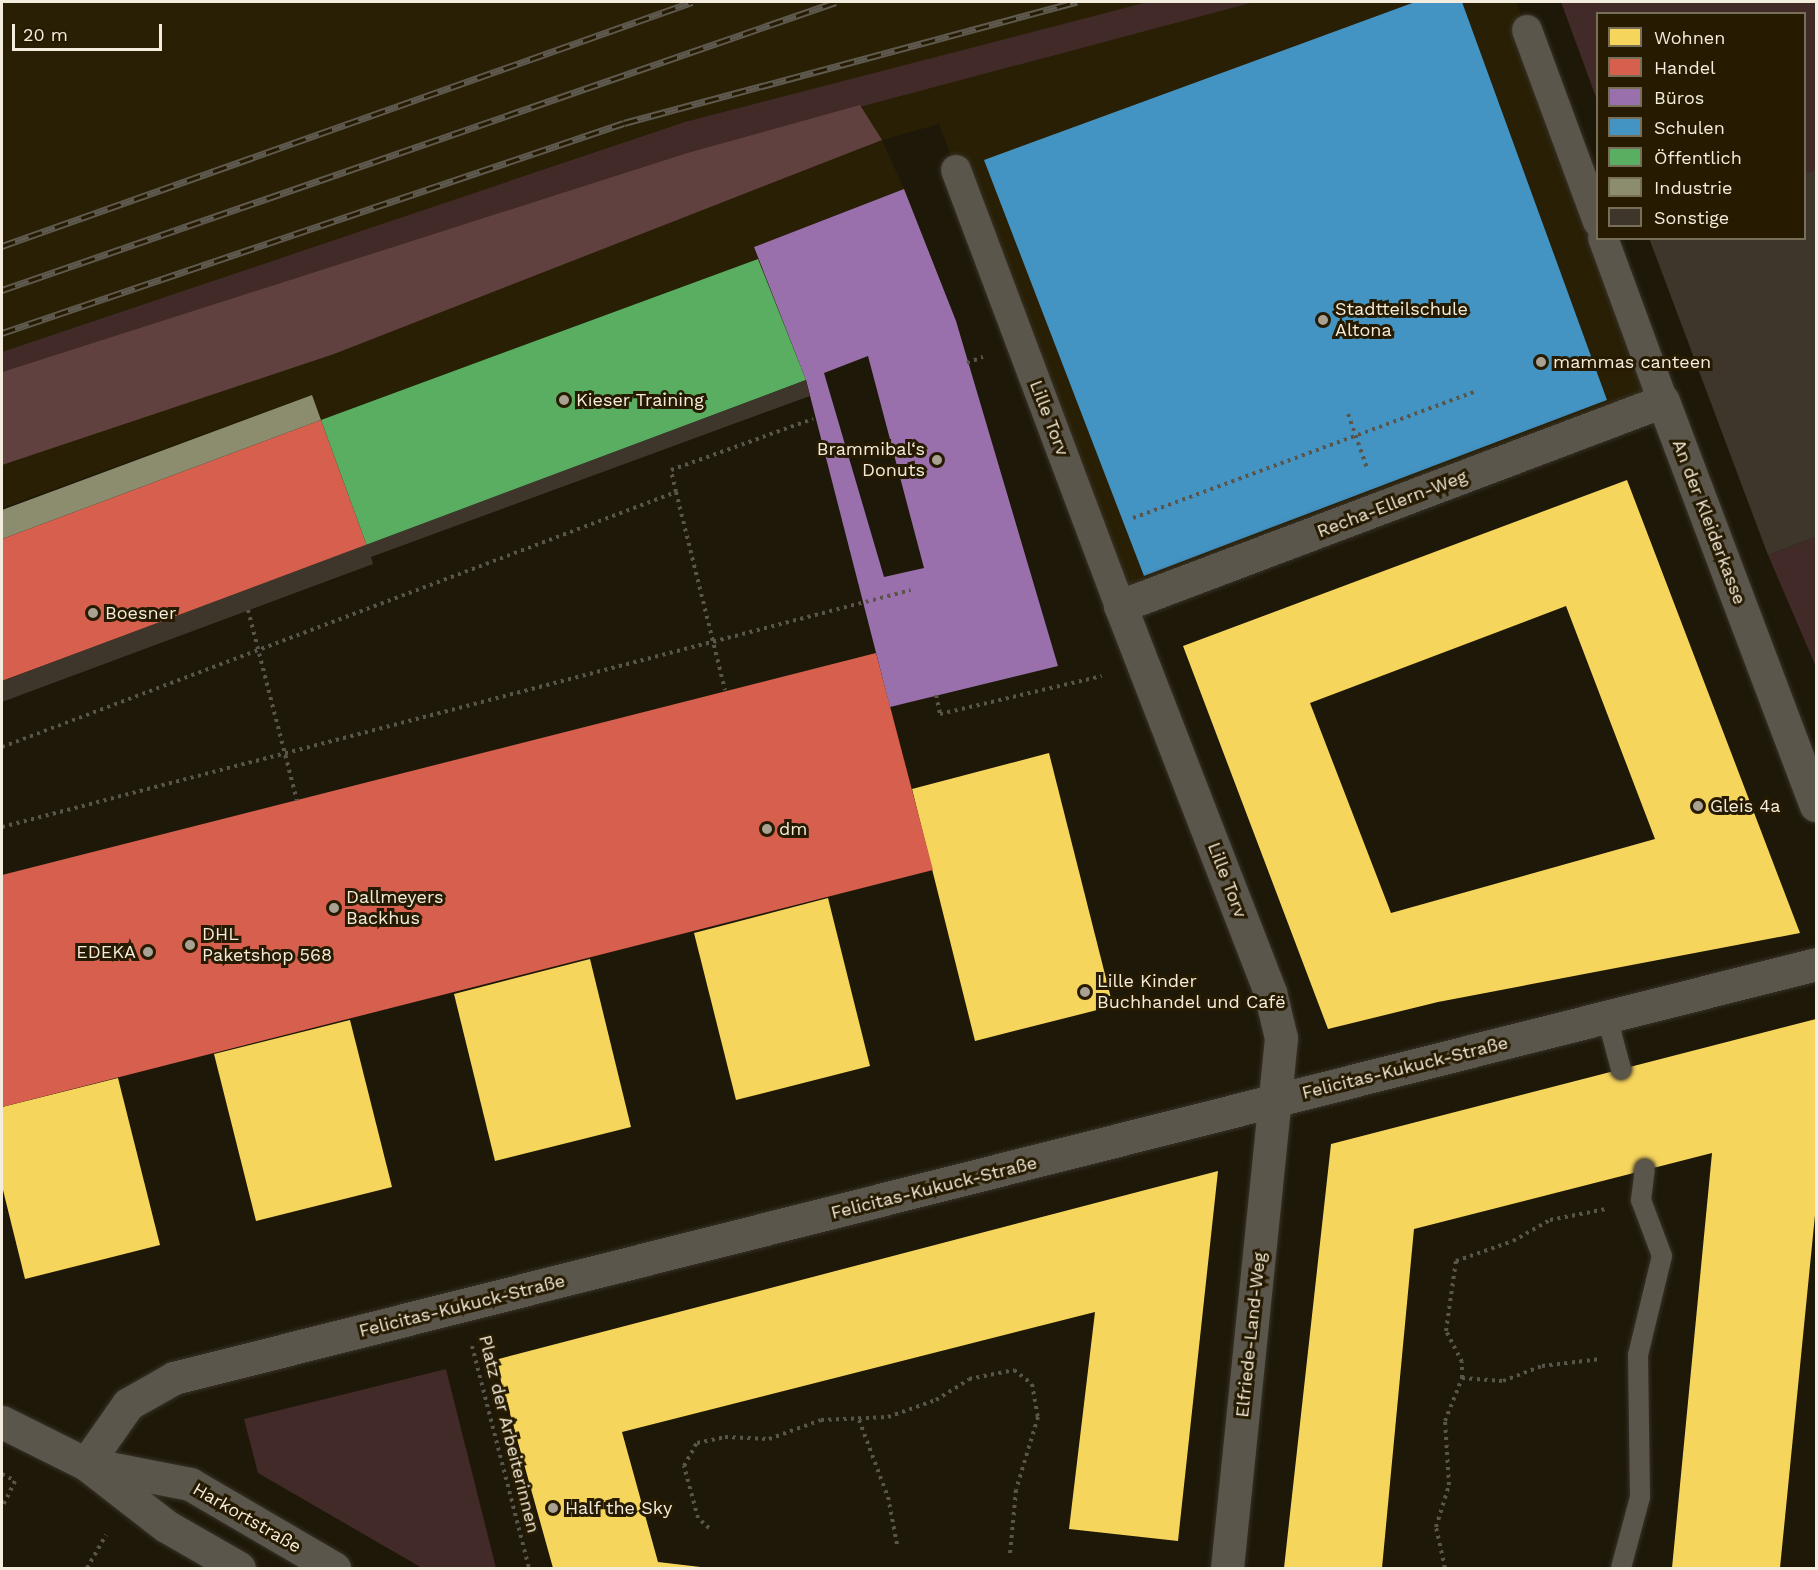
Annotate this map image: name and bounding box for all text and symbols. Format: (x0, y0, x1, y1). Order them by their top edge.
scale bar (15, 12, 165, 50)
legend (1596, 12, 1806, 240)
text: 20 m (23, 24, 68, 45)
text: Wohnen (1654, 27, 1725, 48)
text: Handel (1654, 57, 1716, 78)
text: Büros (1654, 87, 1704, 108)
text: Schulen (1654, 117, 1725, 138)
text: Öffentlich (1654, 147, 1742, 168)
text: Industrie (1654, 177, 1732, 198)
text: Sonstige (1654, 207, 1729, 228)
place label: Stadtteilschule Altona (1335, 299, 1468, 342)
marker: Stadtteilschule Altona (1316, 313, 1330, 327)
place label: mammas canteen (1553, 351, 1711, 373)
marker: mammas canteen (1534, 355, 1548, 369)
street label: Lille Torv (1025, 377, 1073, 459)
place label: Kieser Training (576, 389, 705, 411)
marker: Kieser Training (557, 393, 571, 407)
street label: An der Kleiderkasse (1667, 436, 1751, 608)
place label: Brammibal‘s Donuts (817, 439, 925, 482)
marker: Brammibal‘s Donuts (930, 453, 944, 467)
street label: Recha-Ellern-Weg (1314, 465, 1470, 543)
place label: Boesner (105, 602, 176, 624)
marker: Boesner (86, 606, 100, 620)
place label: Gleis 4a (1710, 795, 1781, 817)
marker: Gleis 4a (1691, 799, 1705, 813)
place label: dm (779, 818, 807, 840)
marker: dm (760, 822, 774, 836)
street label: Lille Torv (1203, 839, 1251, 921)
place label: Dallmeyers Backhus (346, 887, 443, 930)
marker: Dallmeyers Backhus (327, 901, 341, 915)
place label: DHL Paketshop 568 (202, 924, 332, 966)
marker: DHL Paketshop 568 (183, 938, 197, 952)
place label: EDEKA (76, 941, 136, 963)
marker: EDEKA (141, 945, 155, 959)
place label: Lille Kinder Buchhandel und Cafë (1097, 971, 1286, 1014)
marker: Lille Kinder Buchhandel und Cafë (1078, 985, 1092, 999)
street label: Felicitas-Kukuck-Straße (1300, 1032, 1510, 1104)
street label: Felicitas-Kukuck-Straße (829, 1152, 1039, 1224)
street label: Elfriede-Land-Weg (1232, 1251, 1270, 1419)
street label: Felicitas-Kukuck-Straße (357, 1270, 567, 1342)
street label: Platz der Arbeiterinnen (474, 1332, 544, 1536)
street label: Harkortstraße (189, 1478, 305, 1558)
place label: Half the Sky (565, 1497, 673, 1519)
marker: Half the Sky (546, 1501, 560, 1515)

